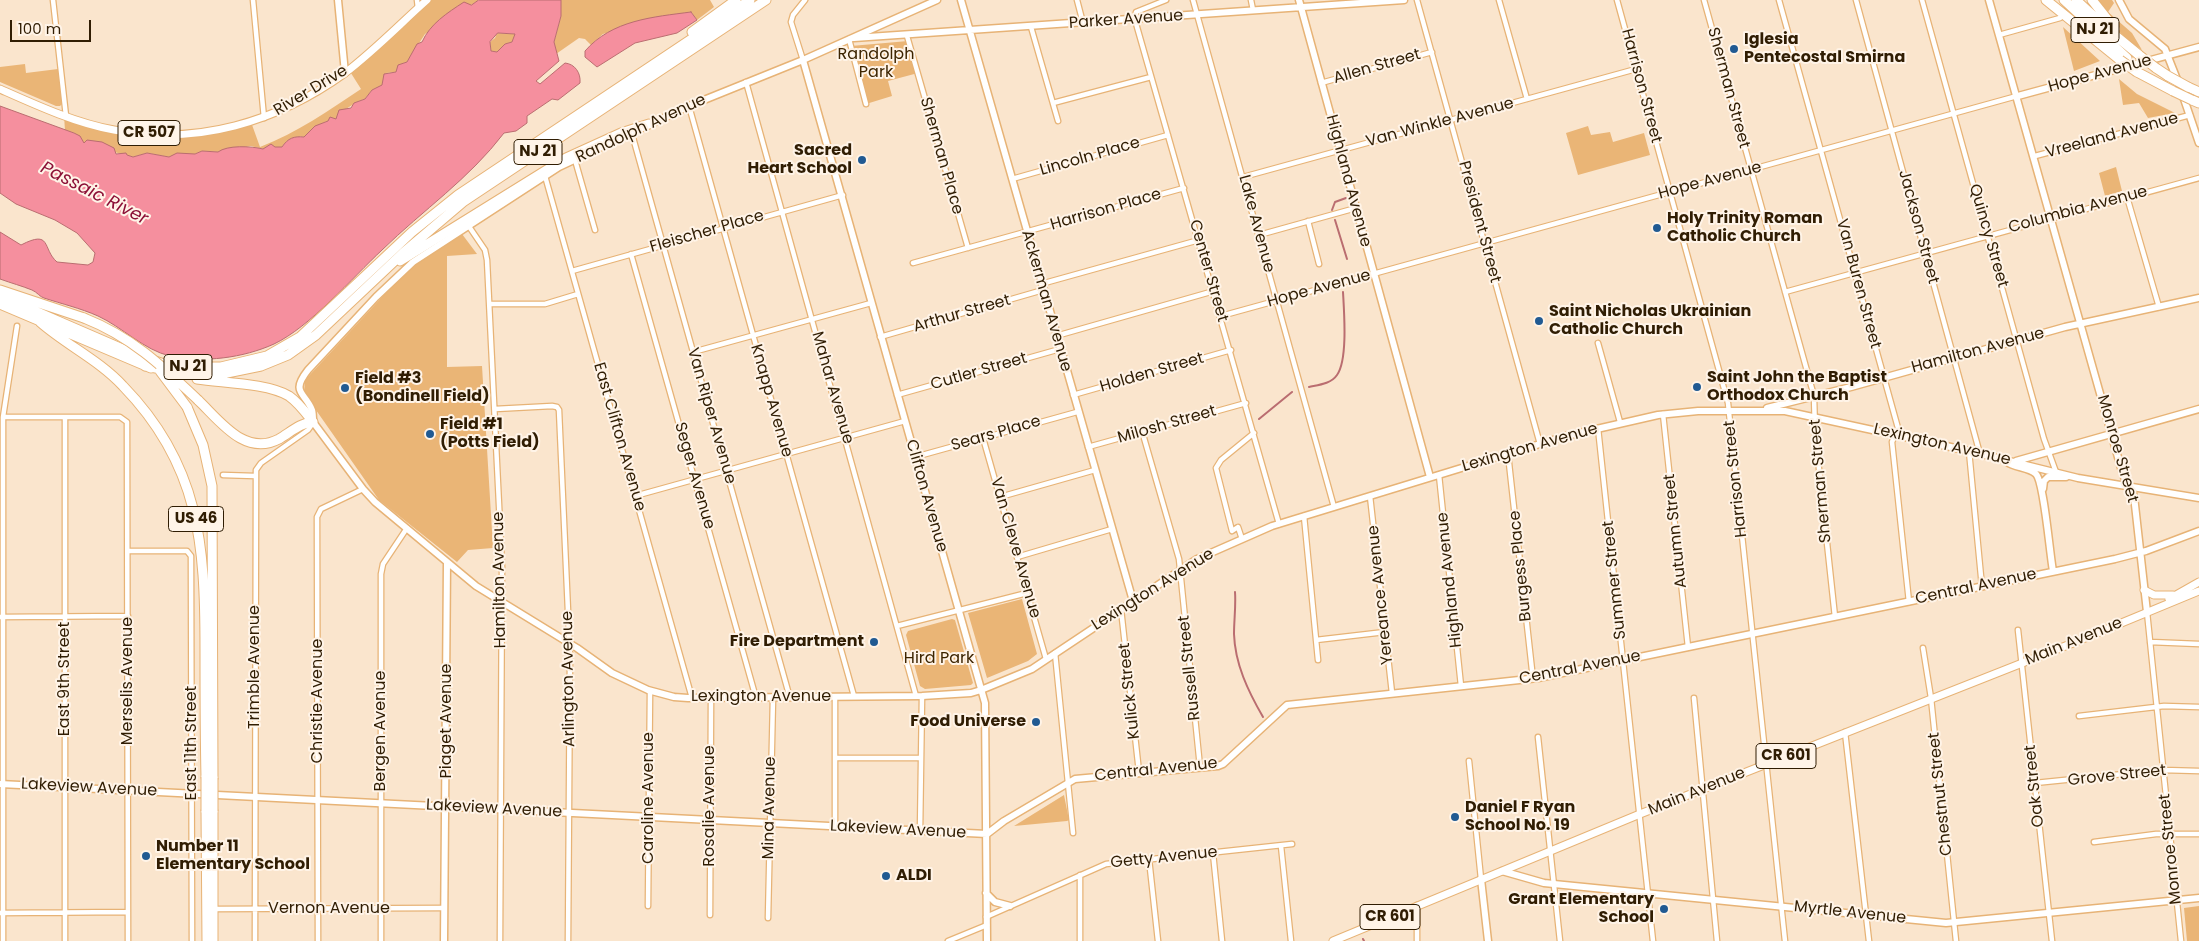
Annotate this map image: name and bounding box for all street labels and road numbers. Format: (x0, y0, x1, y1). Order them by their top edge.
street label: Parker Avenue (1068, 6, 1184, 34)
road number: NJ 21 (2071, 18, 2119, 42)
street label: Sherman Street (1703, 26, 1753, 150)
street label: Harrison Street (1616, 27, 1666, 145)
street label: Allen Street (1331, 45, 1423, 89)
street label: Hope Avenue (2046, 51, 2154, 97)
street label: River Drive (271, 61, 351, 121)
street label: Randolph Avenue (573, 90, 709, 168)
street label: Van Winkle Avenue (1364, 94, 1516, 152)
street label: Sherman Place (915, 95, 967, 217)
street label: Vreeland Avenue (2043, 109, 2181, 163)
street label: Highland Avenue (1321, 113, 1375, 249)
road number: CR 507 (118, 120, 180, 146)
street label: Lincoln Place (1038, 134, 1142, 180)
road number: NJ 21 (514, 140, 562, 164)
street label: Hope Avenue (1656, 158, 1764, 204)
street label: President Street (1454, 159, 1504, 285)
street label: Jackson Street (1894, 168, 1942, 286)
street label: Lake Avenue (1234, 173, 1278, 275)
street label: Quincy Street (1964, 182, 2012, 290)
street label: Columbia Avenue (2006, 182, 2150, 238)
street label: Harrison Place (1048, 185, 1164, 235)
street label: Fleischer Place (648, 207, 766, 257)
street label: Van Buren Street (1831, 217, 1885, 351)
street label: Center Street (1184, 218, 1232, 324)
street label: Ackerman Avenue (1017, 228, 1075, 374)
street label: Hope Avenue (1265, 266, 1373, 312)
street label: Arthur Street (911, 291, 1013, 337)
street label: Hamilton Avenue (1909, 324, 2047, 378)
street label: Mahar Avenue (807, 330, 857, 446)
street label: Knapp Avenue (746, 342, 796, 460)
street label: Van Riper Avenue (682, 346, 740, 486)
street label: Cutler Street (929, 349, 1029, 395)
street label: Holden Street (1098, 349, 1206, 397)
road number: NJ 21 (164, 354, 212, 380)
street label: East Clifton Avenue (589, 361, 649, 513)
street label: Monroe Street (2092, 393, 2142, 505)
street label: Milosh Street (1116, 402, 1218, 448)
street label: Sears Place (949, 412, 1043, 456)
street label: Sherman Street (1806, 418, 1836, 544)
street label: Lexington Avenue (1460, 419, 1600, 477)
street label: Harrison Street (1720, 419, 1752, 539)
street label: Seger Avenue (670, 420, 718, 532)
street label: Lexington Avenue (1872, 420, 2012, 470)
street label: Clifton Avenue (901, 438, 951, 554)
street label: Autumn Street (1660, 473, 1692, 589)
street label: Van Cleve Avenue (986, 475, 1044, 621)
road number: US 46 (168, 506, 224, 532)
street label: Burgess Place (1506, 510, 1536, 622)
street label: Hamilton Avenue (489, 511, 511, 649)
street label: Highland Avenue (1433, 511, 1467, 649)
street label: Summer Street (1599, 520, 1631, 640)
street label: Yereance Avenue (1364, 524, 1398, 666)
street label: Lexington Avenue (1088, 545, 1218, 635)
street label: Central Avenue (1914, 565, 2038, 609)
street label: Trimble Avenue (245, 605, 265, 729)
street label: Arlington Avenue (558, 611, 580, 747)
street label: Russell Street (1175, 614, 1205, 722)
street label: Main Avenue (2023, 614, 2125, 670)
street label: Merselis Avenue (118, 617, 138, 745)
street label: East 9th Street (55, 622, 75, 736)
street label: Christie Avenue (308, 639, 328, 763)
street label: Kulick Street (1115, 642, 1145, 740)
street label: Central Avenue (1518, 647, 1642, 689)
street label: Piaget Avenue (437, 664, 457, 778)
street label: Bergen Avenue (371, 670, 391, 792)
street label: East 11th Street (182, 686, 202, 800)
street label: Lexington Avenue (691, 687, 831, 707)
street label: Chestnut Street (1925, 731, 1957, 857)
street label: Caroline Avenue (639, 732, 659, 864)
road number: CR 601 (1756, 744, 1816, 768)
street label: Oak Street (2021, 744, 2049, 828)
street label: Rosalie Avenue (700, 745, 720, 867)
street label: Central Avenue (1094, 754, 1218, 786)
street label: Mina Avenue (760, 756, 780, 860)
street label: Grove Street (2067, 761, 2167, 791)
street label: Main Avenue (1646, 764, 1748, 820)
street label: Lakeview Avenue (20, 775, 158, 801)
street label: Monroe Street (2156, 793, 2186, 905)
street label: Lakeview Avenue (425, 796, 563, 822)
street label: Lakeview Avenue (829, 817, 967, 843)
street label: Getty Avenue (1110, 843, 1218, 873)
street label: Myrtle Avenue (1793, 898, 1907, 928)
street label: Vernon Avenue (268, 899, 390, 919)
road number: CR 601 (1360, 904, 1420, 930)

